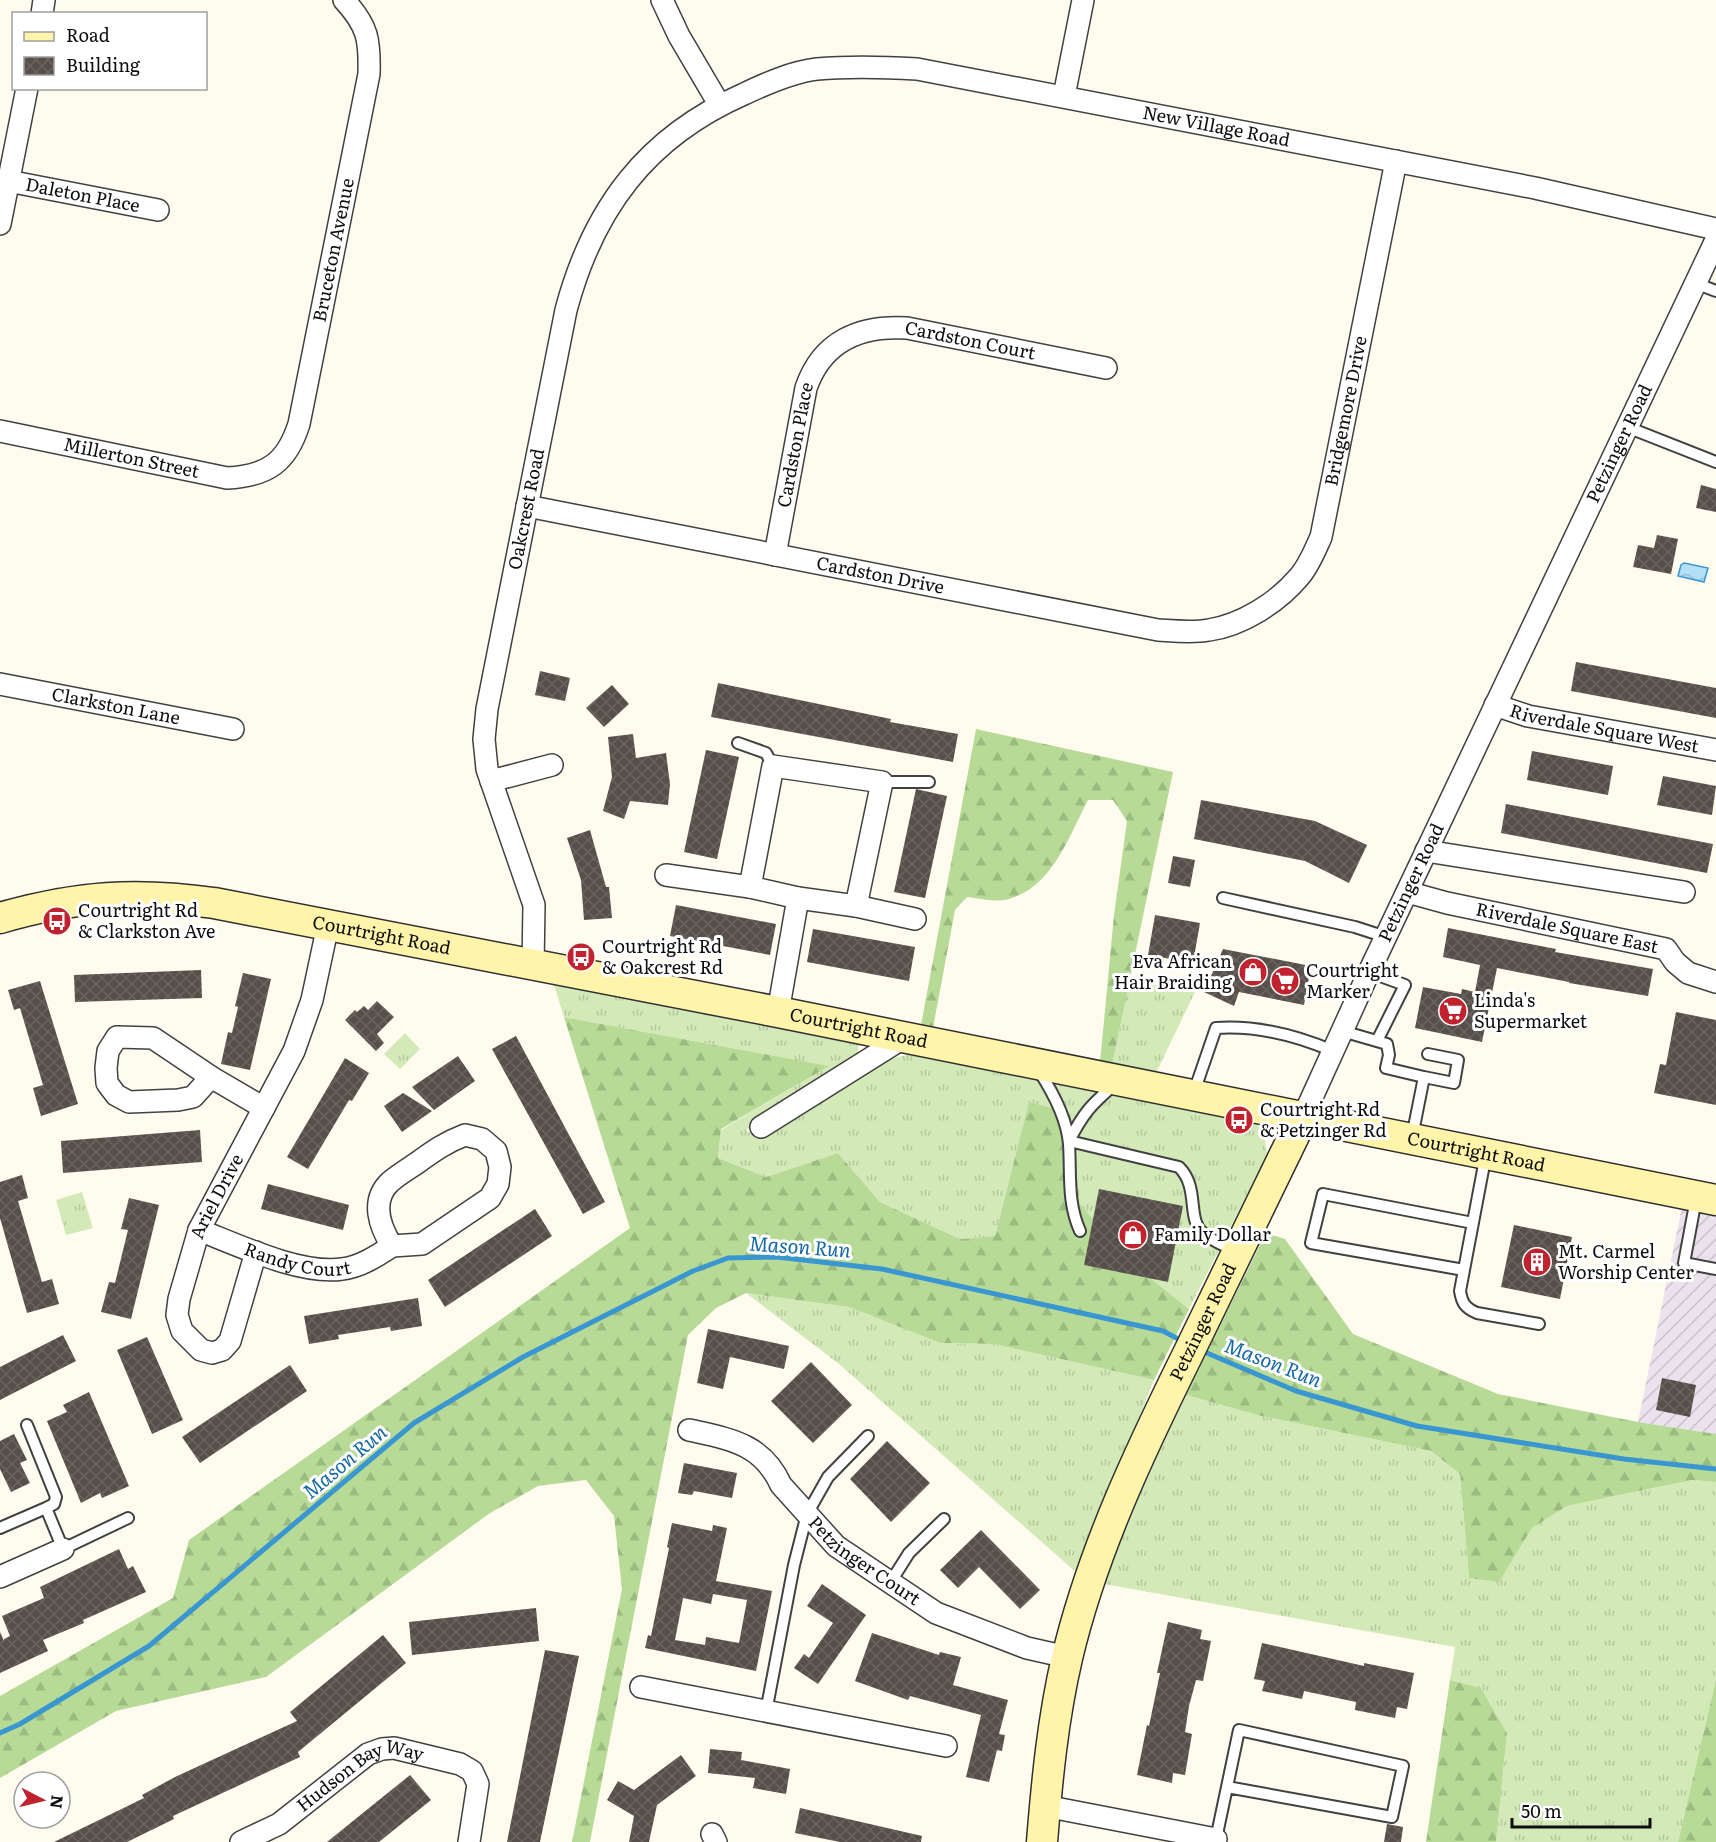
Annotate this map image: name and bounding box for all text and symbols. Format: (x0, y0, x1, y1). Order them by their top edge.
legend (12, 12, 207, 90)
text: Road (66, 21, 110, 48)
text: Building (66, 51, 141, 78)
street label: New Village Road (1141, 98, 1293, 153)
street label: Daleton Place (23, 170, 143, 218)
street label: Bruceton Avenue (305, 176, 360, 324)
street label: Cardston Court (903, 313, 1039, 366)
street label: Bridgemore Drive (1316, 333, 1373, 488)
street label: Cardston Place (769, 378, 819, 510)
street label: Petzinger Road (1578, 379, 1658, 507)
street label: Millerton Street (61, 429, 203, 484)
street label: Oakcrest Road (500, 446, 550, 572)
street label: Cardston Drive (814, 548, 947, 600)
street label: Clarkston Lane (50, 679, 183, 731)
street label: Riverdale Square West (1506, 696, 1702, 759)
street label: Petzinger Road (1370, 818, 1450, 946)
street label: Riverdale Square East (1474, 894, 1662, 959)
place label: Courtright Rd & Clarkston Ave (78, 896, 215, 944)
bus stop icon: Courtright Rd & Clarkston Ave (41, 905, 73, 937)
street label: Courtright Road (310, 907, 453, 960)
place label: Courtright Rd & Oakcrest Rd (602, 932, 723, 980)
bus stop icon: Courtright Rd & Oakcrest Rd (565, 941, 597, 973)
place label: Eva African Hair Braiding (1114, 947, 1233, 995)
shop icon: Eva African Hair Braiding (1237, 956, 1269, 988)
place label: Courtright Marker (1306, 956, 1400, 1004)
supermarket icon: Courtright Marker (1269, 965, 1301, 997)
place label: Linda's Supermarket (1474, 986, 1588, 1034)
supermarket icon: Linda's Supermarket (1437, 995, 1469, 1027)
street label: Courtright Road (787, 1000, 930, 1054)
place label: Courtright Rd & Petzinger Rd (1260, 1095, 1387, 1143)
bus stop icon: Courtright Rd & Petzinger Rd (1223, 1104, 1255, 1136)
street label: Courtright Road (1405, 1123, 1548, 1178)
street label: Ariel Drive (182, 1148, 249, 1242)
shop icon: Family Dollar (1117, 1219, 1149, 1251)
place label: Family Dollar (1154, 1220, 1271, 1247)
water label: Mason Run (748, 1226, 852, 1264)
street label: Randy Court (241, 1234, 354, 1282)
place label: Mt. Carmel Worship Center (1558, 1237, 1694, 1285)
building icon: Mt. Carmel Worship Center (1521, 1246, 1553, 1278)
street label: Petzinger Road (1162, 1258, 1242, 1385)
water label: Mason Run (1221, 1329, 1327, 1393)
water label: Mason Run (295, 1416, 392, 1505)
street label: Petzinger Court (803, 1509, 927, 1611)
street label: Hudson Bay Way (290, 1731, 427, 1817)
north arrow (12, 1770, 72, 1830)
scale bar (1512, 1791, 1650, 1829)
text: N (45, 1794, 71, 1810)
text: 50 m (1521, 1797, 1562, 1824)

